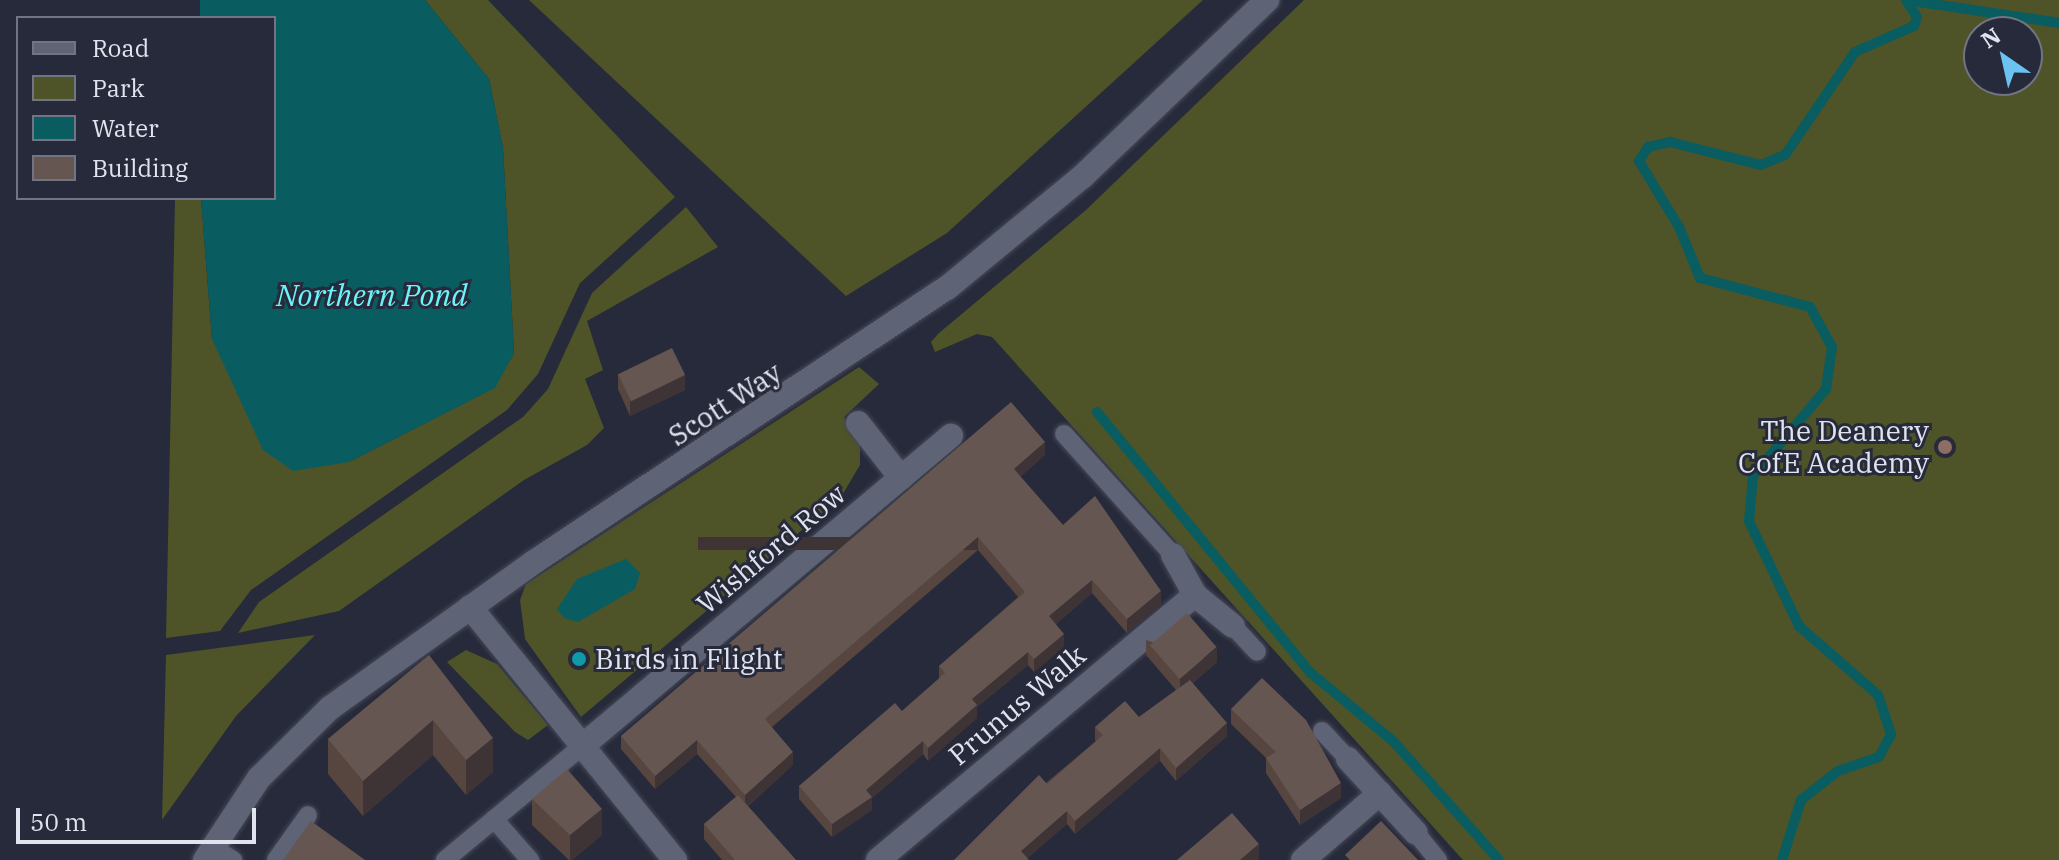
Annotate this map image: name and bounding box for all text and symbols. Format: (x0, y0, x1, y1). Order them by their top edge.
legend (16, 16, 276, 200)
north arrow (1963, 16, 2043, 96)
text: N (1975, 20, 2006, 54)
text: Road (92, 32, 149, 64)
text: Park (92, 72, 144, 104)
text: Water (92, 112, 159, 144)
text: Building (92, 152, 188, 184)
water label: Northern Pond (276, 277, 468, 313)
street label: Scott Way (662, 355, 788, 453)
place label: The Deanery CofE Academy (1738, 414, 1929, 480)
marker: The Deanery CofE Academy (1936, 438, 1954, 456)
street label: Wishford Row (690, 477, 852, 621)
street label: Prunus Walk (942, 638, 1092, 772)
place label: Birds in Flight (595, 642, 783, 676)
marker: Birds in Flight (570, 650, 588, 668)
scale bar (20, 792, 260, 842)
text: 50 m (30, 806, 87, 838)

